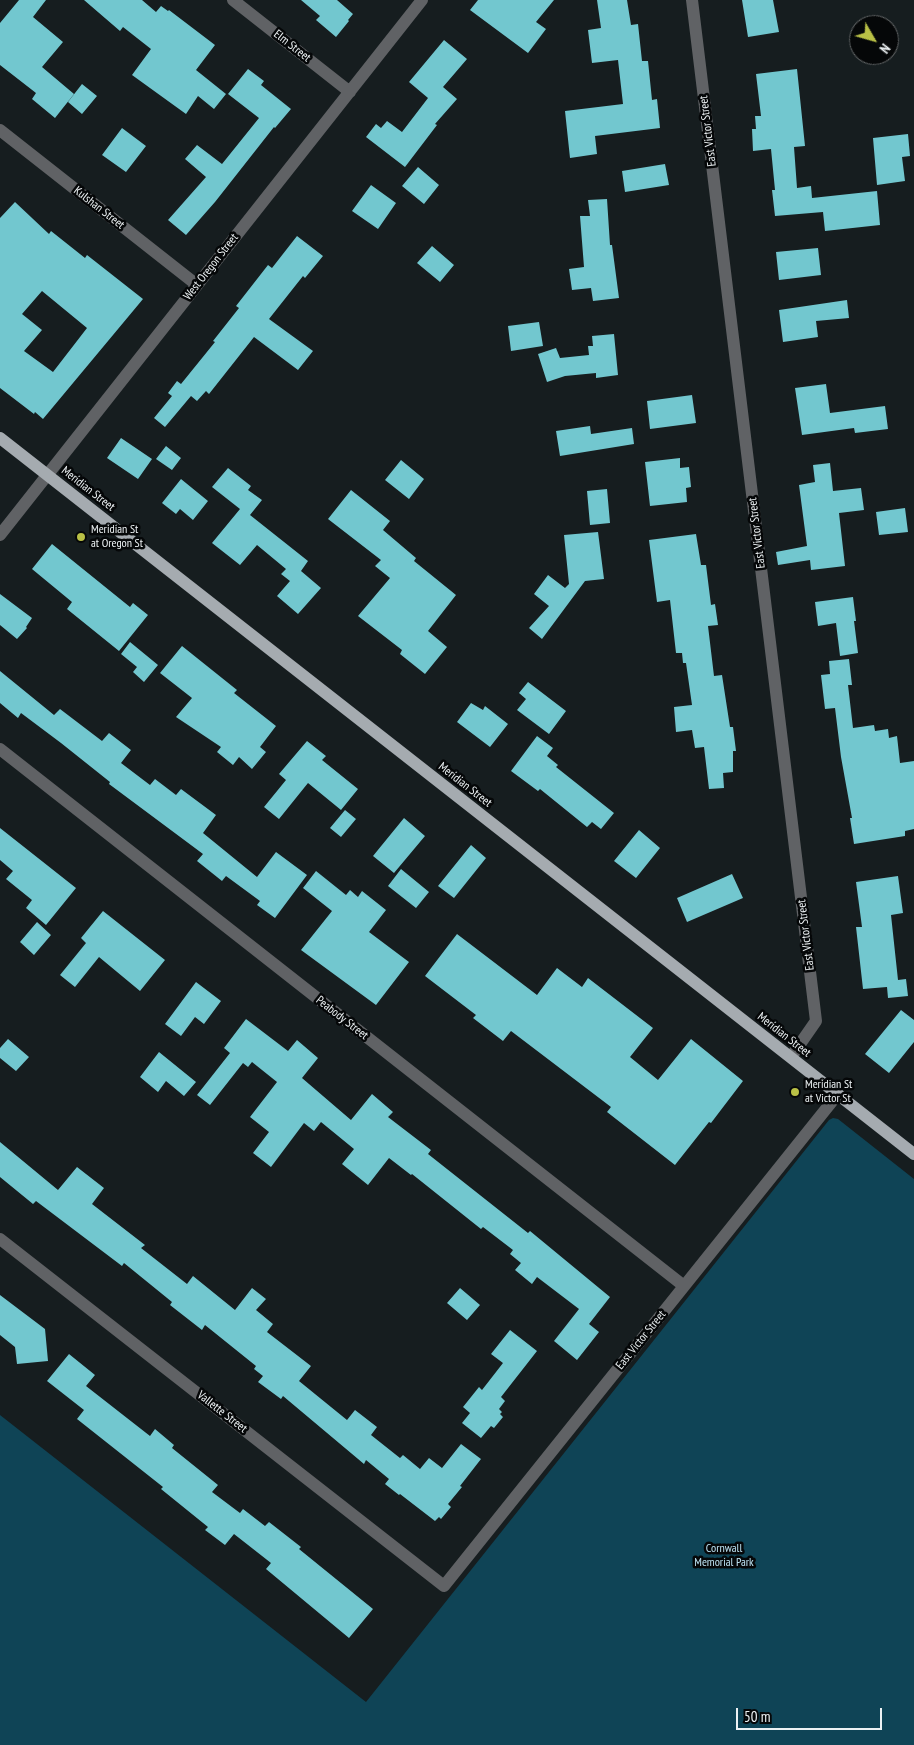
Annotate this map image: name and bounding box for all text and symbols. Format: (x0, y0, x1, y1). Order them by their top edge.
north arrow (849, 15, 899, 65)
street label: Elm Street (271, 27, 313, 65)
text: N (876, 40, 894, 57)
street label: East Victor Street (697, 95, 719, 167)
street label: Kulshan Street (71, 184, 127, 232)
street label: West Oregon Street (181, 231, 241, 303)
street label: Meridian Street (58, 464, 118, 514)
street label: East Victor Street (746, 497, 768, 569)
place label: Meridian St at Oregon St (91, 523, 143, 551)
marker: Meridian St at Oregon St (75, 531, 87, 543)
street label: Meridian Street (435, 760, 495, 810)
street label: East Victor Street (795, 899, 817, 971)
street label: Peabody Street (313, 993, 371, 1043)
street label: Meridian Street (754, 1010, 814, 1060)
place label: Meridian St at Victor St (805, 1078, 852, 1106)
marker: Meridian St at Victor St (789, 1086, 801, 1098)
street label: East Victor Street (613, 1308, 669, 1372)
street label: Vallette Street (194, 1388, 250, 1436)
park label: Cornwall Memorial Park (694, 1542, 754, 1570)
scale bar (739, 1698, 885, 1730)
text: 50 m (744, 1707, 770, 1726)

